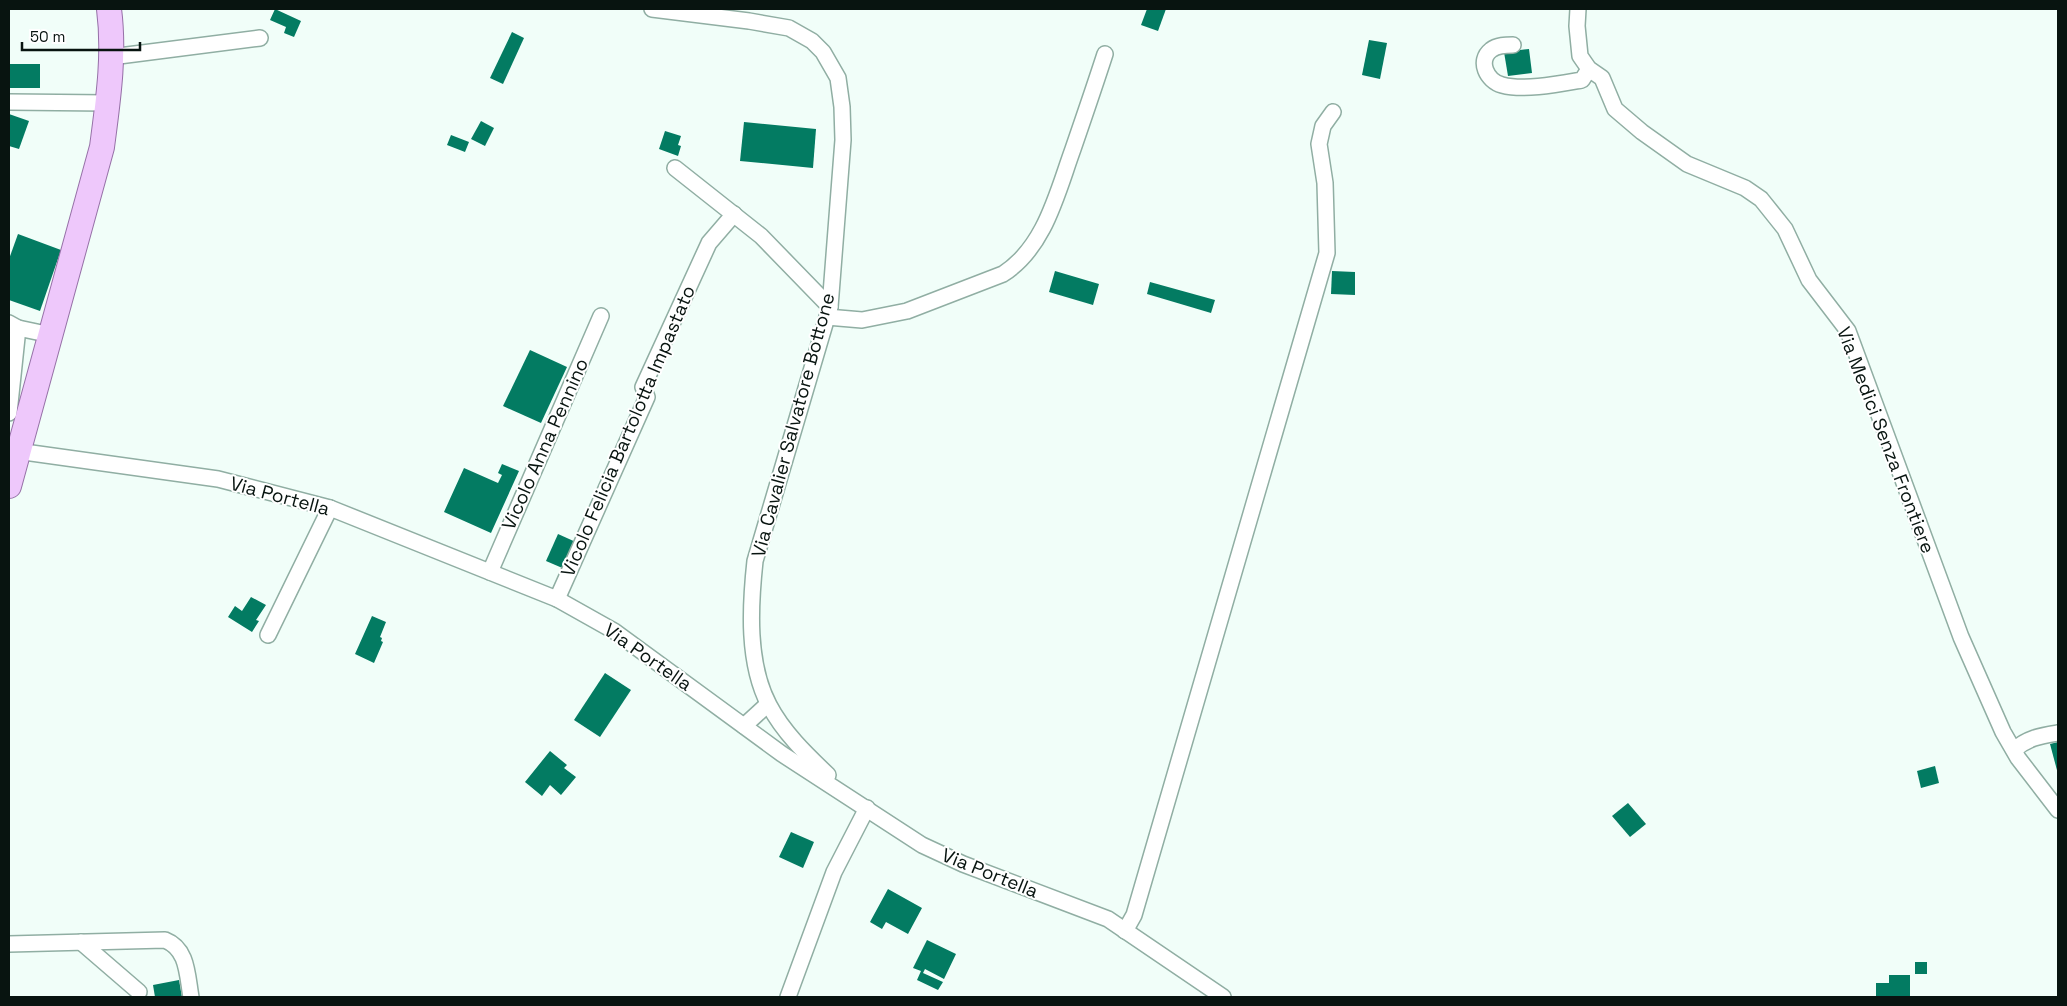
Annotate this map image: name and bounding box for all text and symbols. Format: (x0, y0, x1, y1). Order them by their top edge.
scale bar (22, 20, 140, 52)
text: 50 m (30, 27, 65, 46)
street label: Vicolo Felicia Bartolotta Impastato (555, 282, 701, 580)
street label: Via Cavalier Salvatore Bottone (746, 290, 840, 560)
street label: Via Medici Senza Frontiere (1831, 323, 1941, 557)
street label: Vicolo Anna Pennino (496, 354, 594, 534)
street label: Via Portella (227, 471, 333, 521)
street label: Via Portella (599, 617, 697, 697)
street label: Via Portella (938, 842, 1042, 904)

